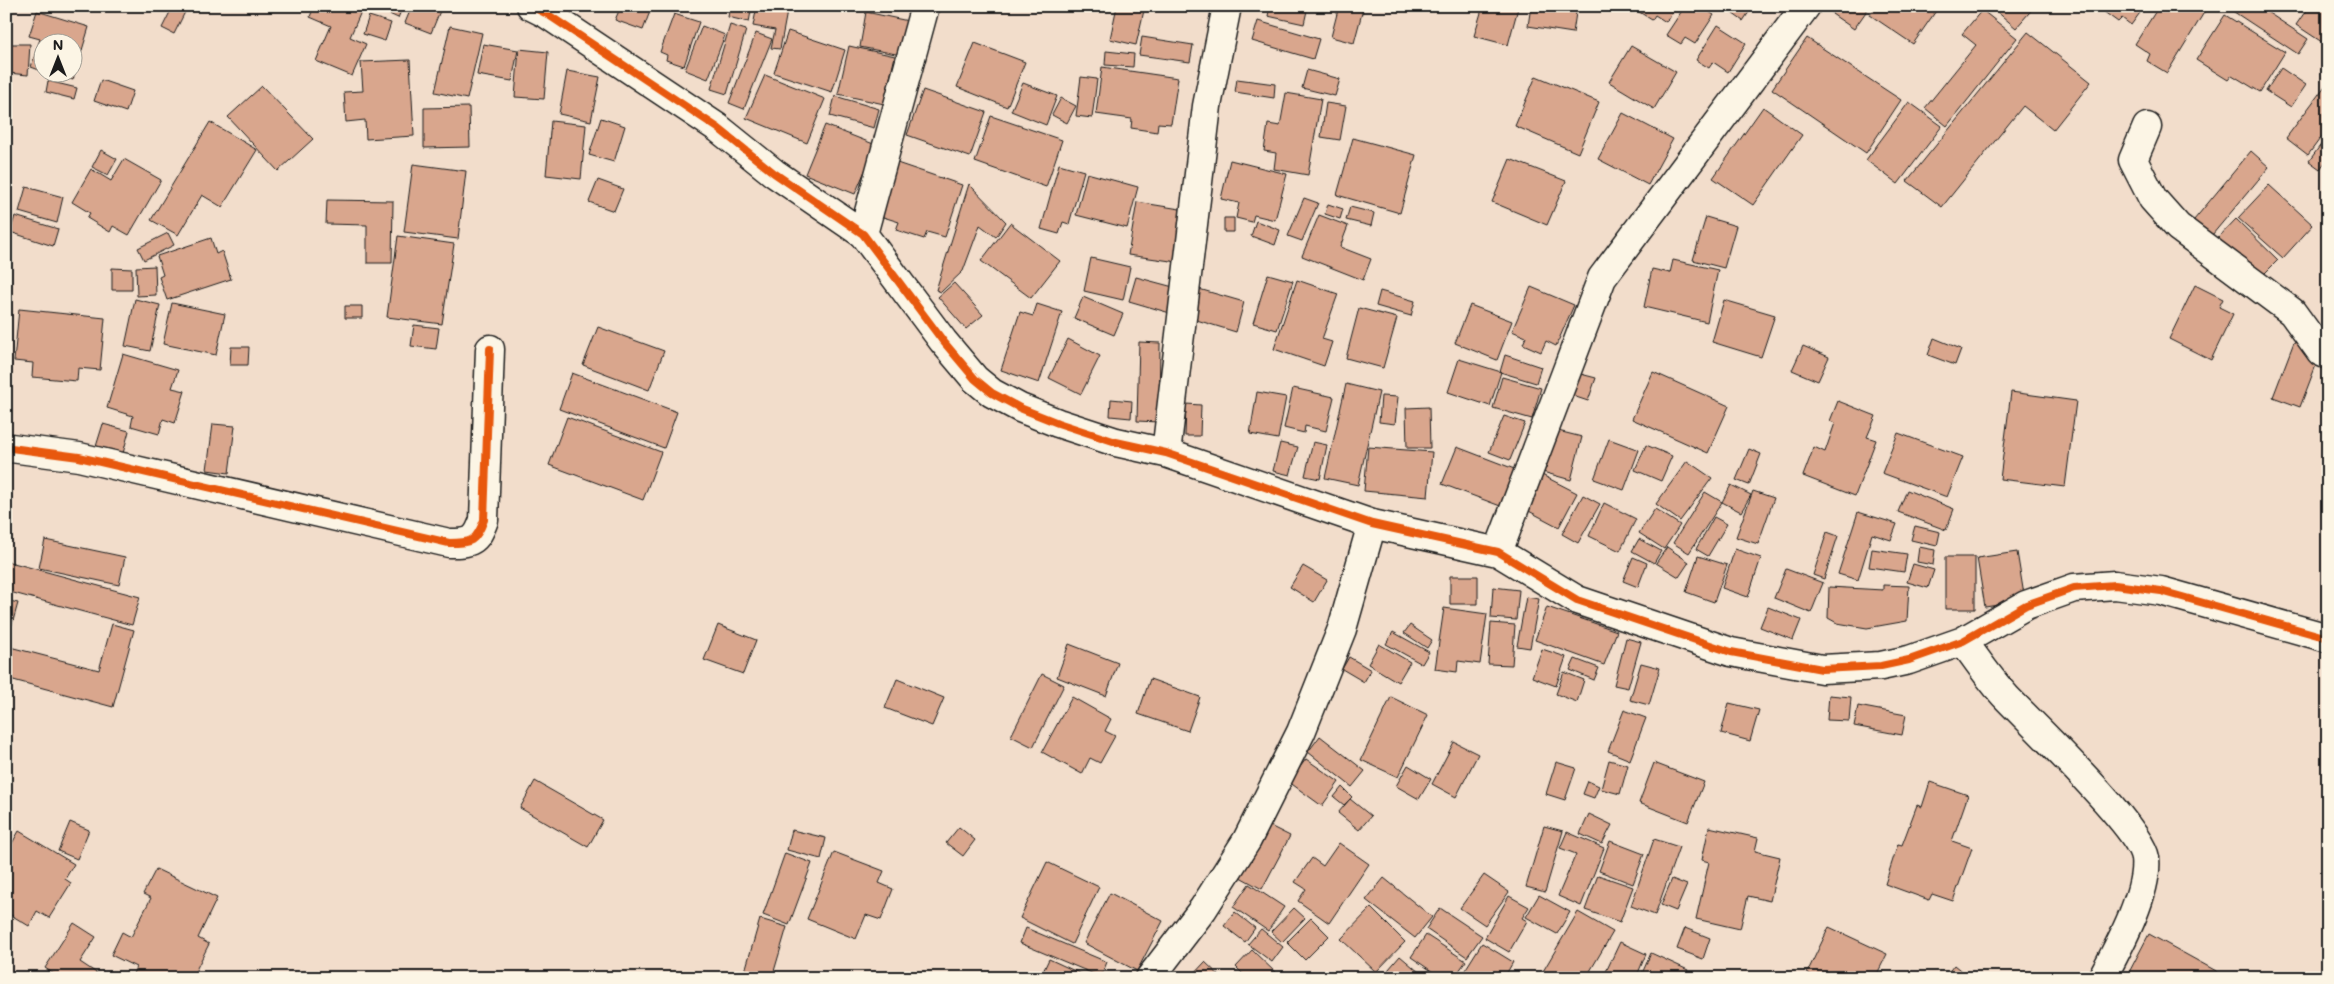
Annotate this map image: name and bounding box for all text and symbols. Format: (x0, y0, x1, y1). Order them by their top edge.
north arrow (32, 32, 82, 82)
text: N (53, 35, 63, 54)

